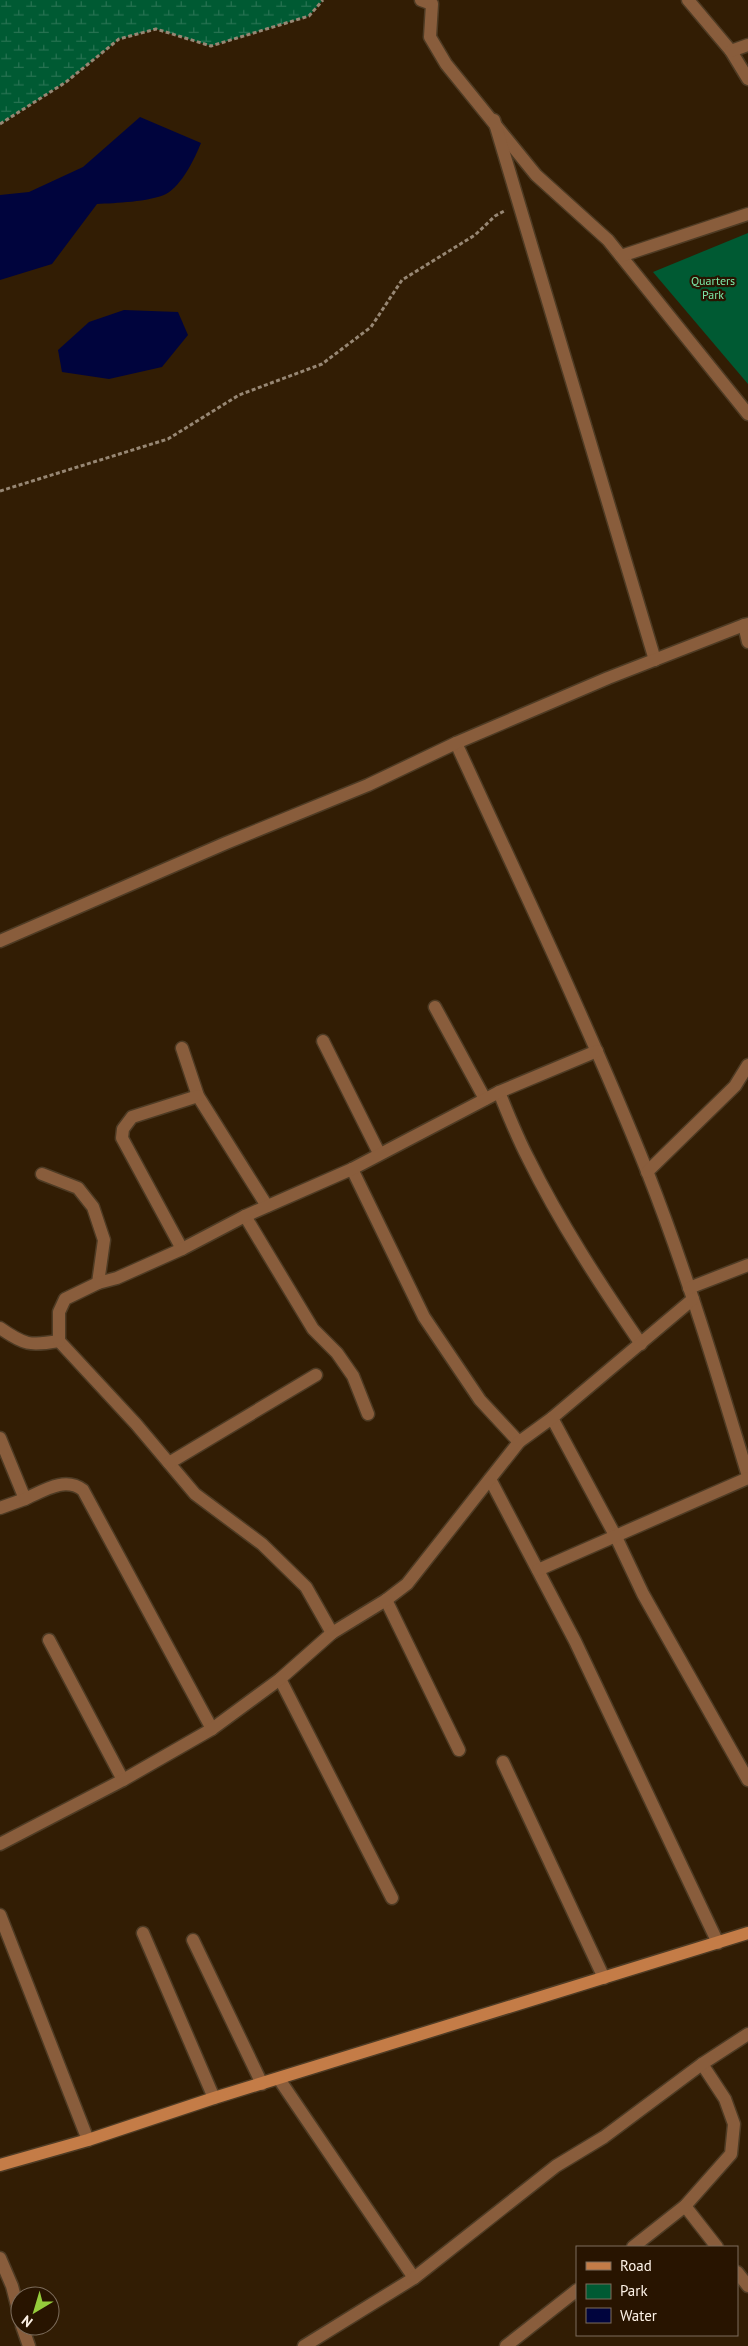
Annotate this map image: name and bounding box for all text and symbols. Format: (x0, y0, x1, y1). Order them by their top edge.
park label: Quarters Park (691, 273, 735, 302)
legend (576, 2246, 738, 2336)
text: Road (620, 2256, 652, 2275)
text: Park (620, 2281, 648, 2300)
north arrow (10, 2286, 60, 2336)
text: Water (620, 2306, 657, 2325)
text: N (18, 2311, 36, 2331)

